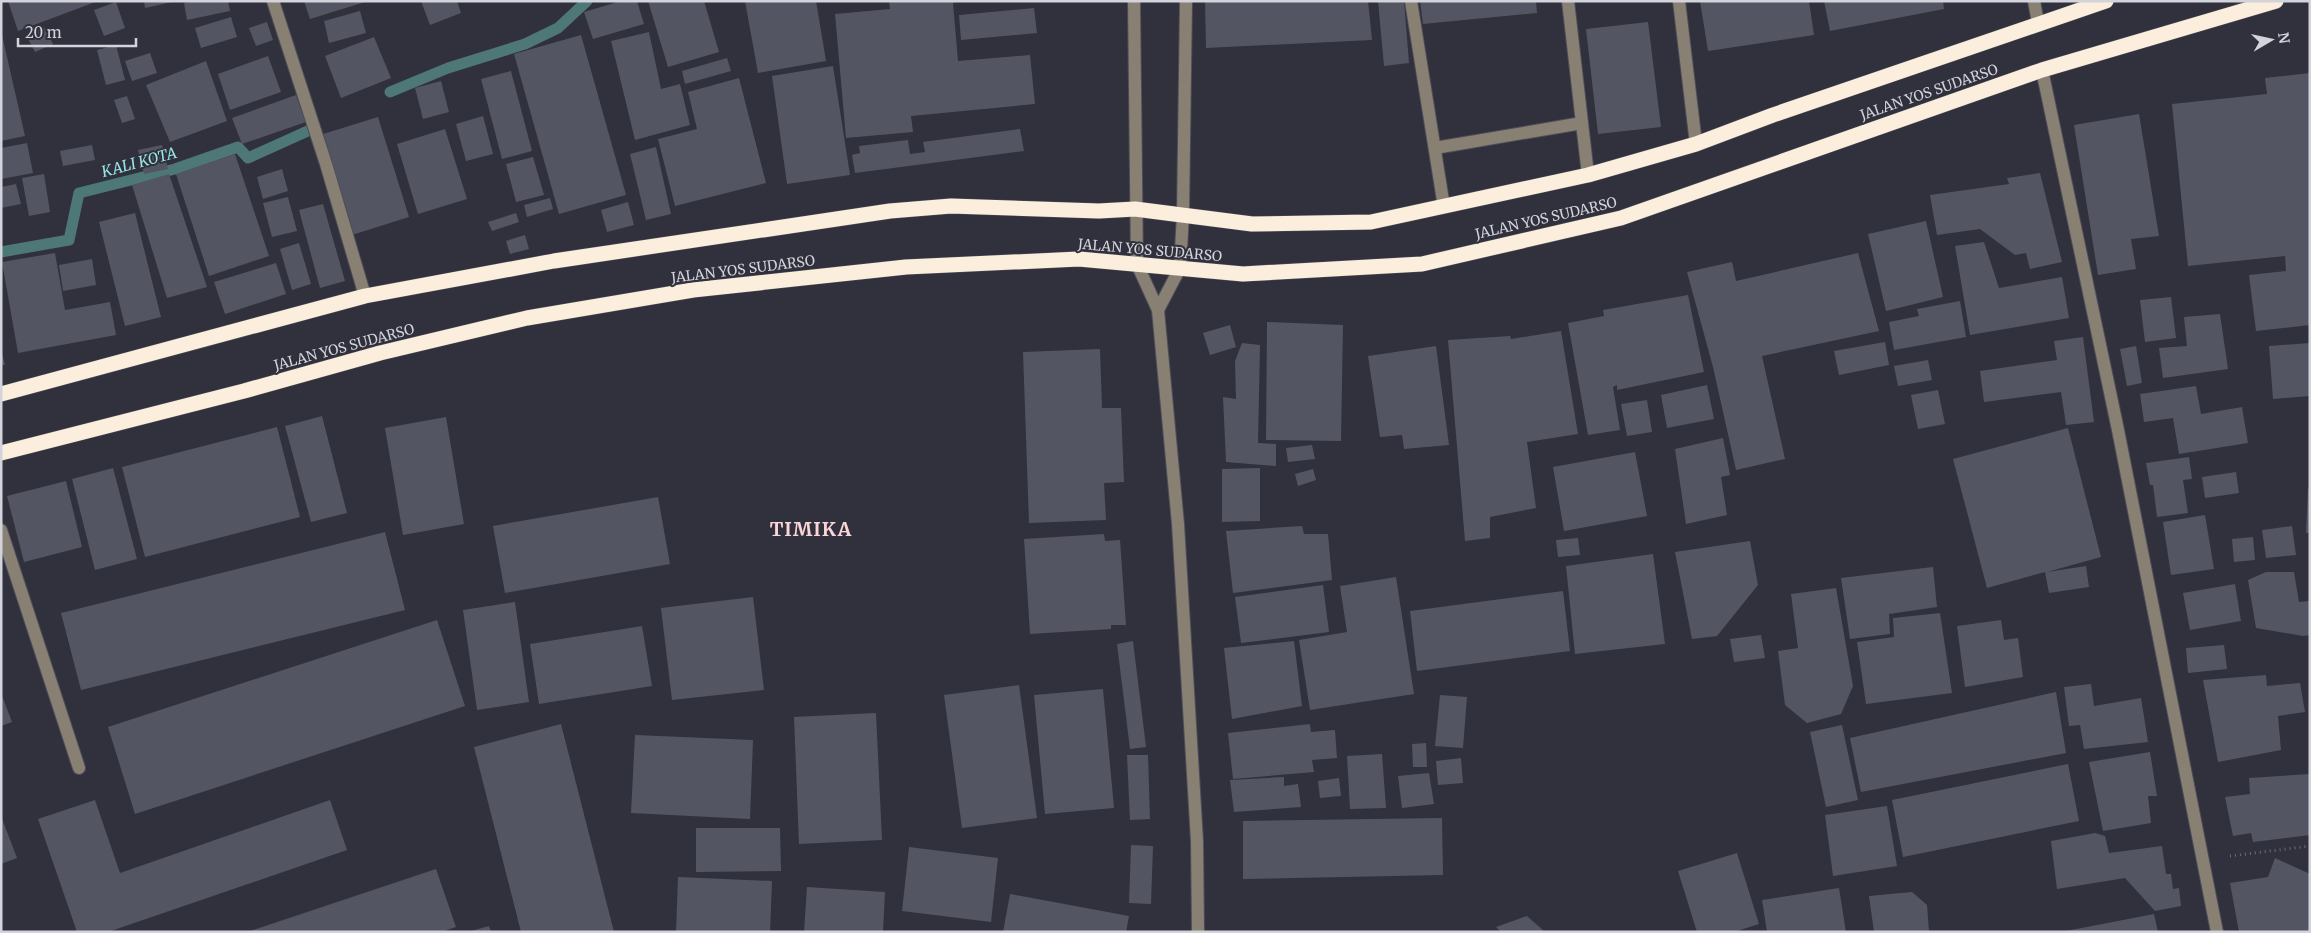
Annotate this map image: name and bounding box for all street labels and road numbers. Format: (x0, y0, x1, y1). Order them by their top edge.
street label: JALAN YOS SUDARSO (1857, 60, 2000, 124)
street label: JALAN YOS SUDARSO (1472, 193, 1619, 243)
street label: JALAN YOS SUDARSO (1076, 235, 1223, 265)
street label: JALAN YOS SUDARSO (669, 251, 816, 287)
street label: JALAN YOS SUDARSO (271, 320, 416, 375)

